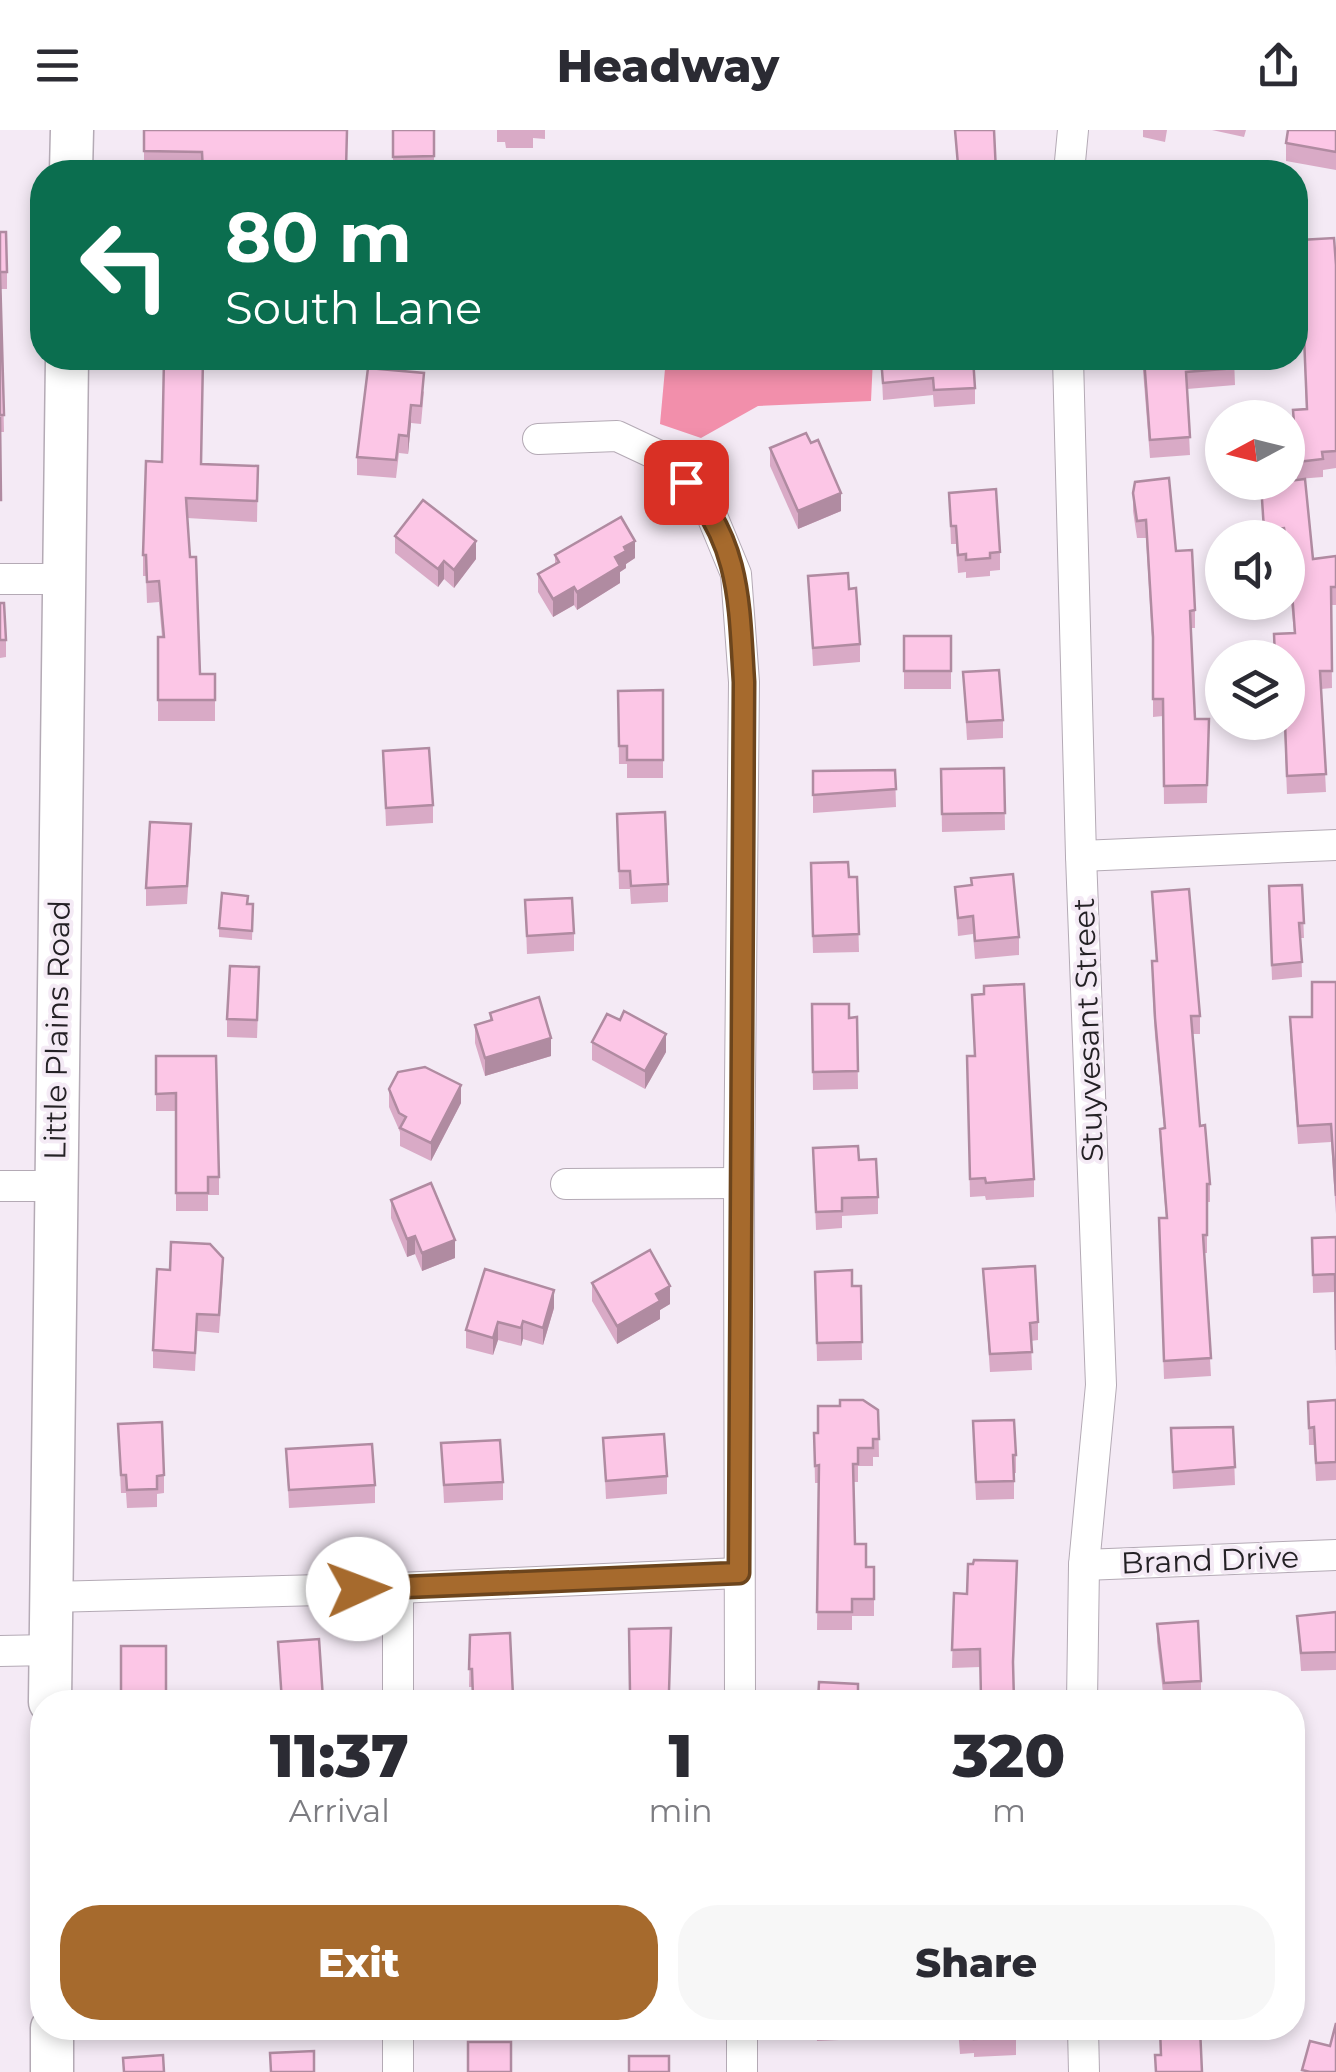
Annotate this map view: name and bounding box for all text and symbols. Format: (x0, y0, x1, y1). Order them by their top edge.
icon: menu (30, 38, 85, 93)
text: Headway (557, 38, 779, 93)
icon: share (1251, 38, 1306, 93)
text: 80 m (225, 194, 412, 280)
icon: left (60, 200, 190, 330)
text: South Lane (225, 280, 482, 335)
north arrow (1205, 400, 1305, 500)
map controls (1205, 400, 1305, 740)
pin (644, 440, 729, 525)
icon: arrive (659, 455, 714, 510)
button: sound (1205, 520, 1305, 620)
button: layers (1205, 640, 1305, 740)
street label: Stuyvesant Street (1065, 897, 1111, 1163)
street label: Little Plains Road (36, 900, 78, 1160)
position arrow (306, 1537, 410, 1641)
street label: Brand Drive (1120, 1538, 1300, 1582)
text: 11:37 (270, 1719, 409, 1792)
text: 1 (669, 1719, 693, 1792)
text: 320 (952, 1719, 1065, 1792)
text: Arrival (289, 1791, 390, 1830)
text: min (649, 1791, 713, 1830)
text: m (992, 1791, 1026, 1830)
button: Exit (60, 1905, 658, 2020)
button: Share (678, 1905, 1275, 2020)

